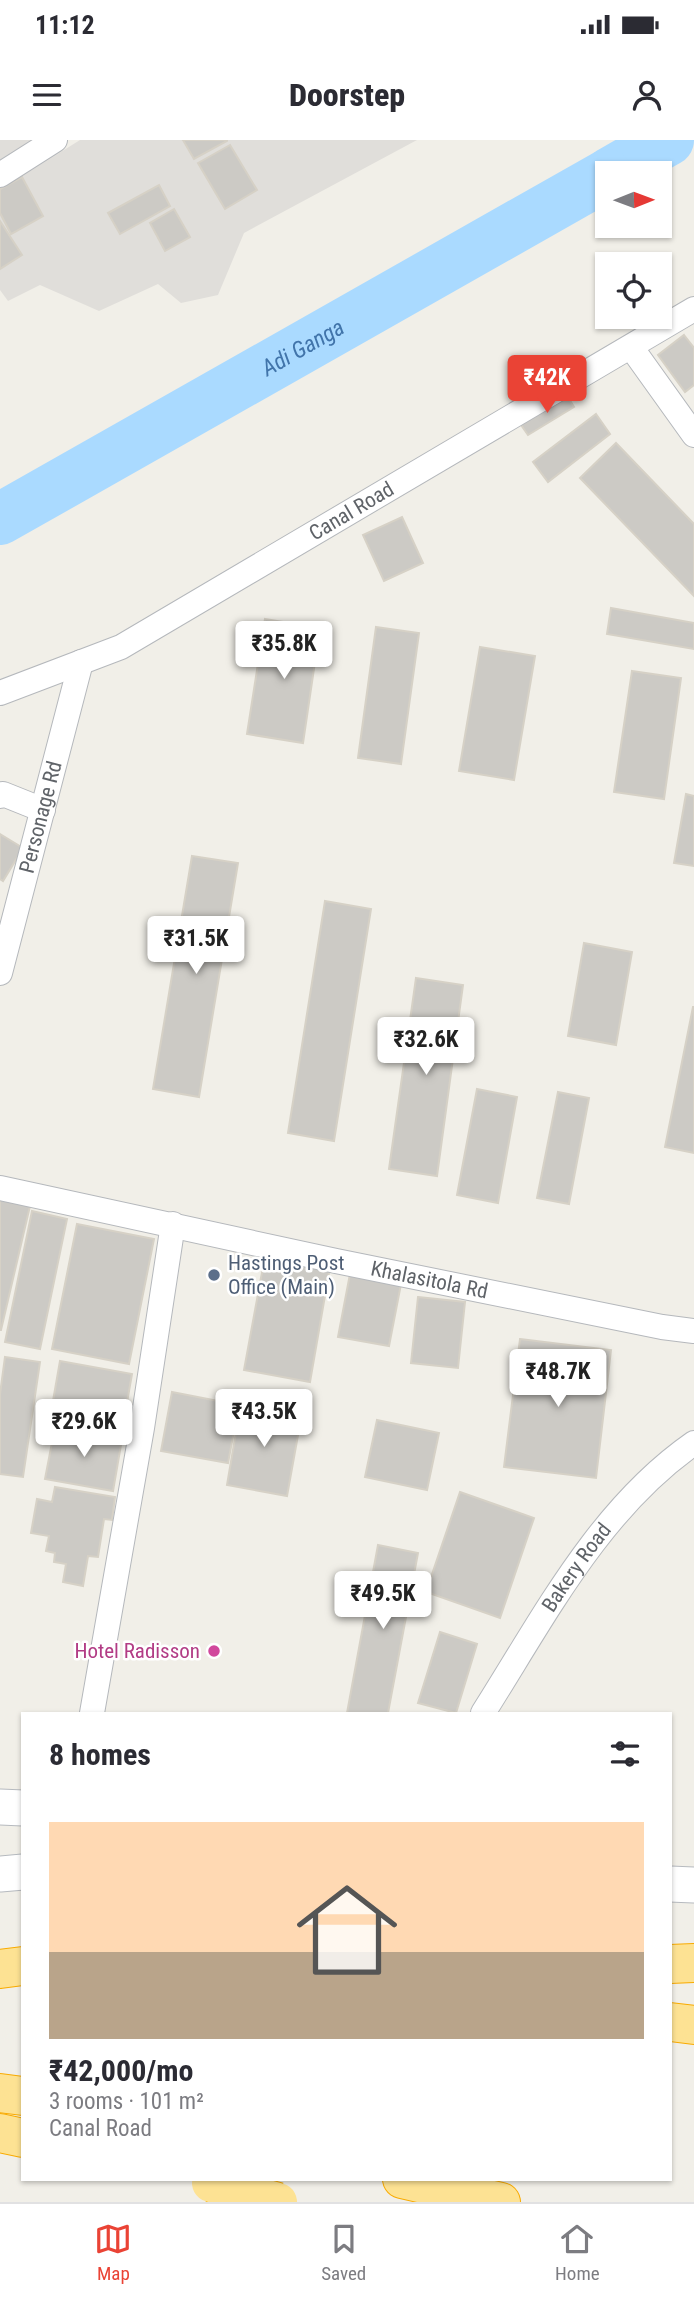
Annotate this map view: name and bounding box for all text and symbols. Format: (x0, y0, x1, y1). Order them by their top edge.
text: 11:12 (35, 10, 95, 40)
icon: menu (28, 76, 66, 114)
text: Doorstep (289, 76, 405, 114)
icon: person (628, 76, 666, 114)
north arrow (595, 161, 672, 238)
map controls (595, 161, 672, 329)
button: locate (595, 252, 672, 329)
water label: Adi Ganga (256, 314, 349, 382)
pin: ₹42K (506, 356, 588, 415)
text: ₹42K (524, 364, 570, 391)
street label: Canal Road (305, 477, 398, 545)
pin: ₹35.8K (227, 622, 341, 681)
text: ₹35.8K (251, 630, 317, 657)
street label: Personage Rd (15, 759, 67, 876)
pin: ₹31.5K (139, 916, 253, 976)
text: ₹31.5K (163, 925, 229, 952)
pin: ₹32.6K (369, 1018, 483, 1077)
text: ₹32.6K (393, 1026, 459, 1053)
place label: Hastings Post Office (Main) (228, 1251, 344, 1299)
street label: Khalasitola Rd (369, 1256, 490, 1303)
marker: Hastings Post Office (Main) (206, 1267, 222, 1283)
pin: ₹48.7K (501, 1350, 615, 1409)
text: ₹48.7K (525, 1358, 591, 1385)
pin: ₹43.5K (207, 1390, 321, 1449)
text: ₹43.5K (231, 1398, 297, 1425)
pin: ₹29.6K (27, 1400, 141, 1459)
text: ₹29.6K (51, 1408, 117, 1435)
street label: Bakery Road (537, 1518, 616, 1616)
pin: ₹49.5K (326, 1572, 440, 1631)
text: ₹49.5K (350, 1580, 416, 1607)
place label: Hotel Radisson (74, 1639, 200, 1663)
marker: Hotel Radisson (206, 1643, 222, 1659)
icon: filters (606, 1735, 644, 1773)
text: 8 homes (49, 1737, 151, 1772)
icon: home (284, 1867, 410, 1993)
text: ₹42,000/mo (49, 2053, 193, 2088)
text: 3 rooms · 101 m² (49, 2088, 204, 2115)
text: Canal Road (49, 2115, 152, 2142)
tab: Map (94, 2220, 132, 2285)
tab: Saved (321, 2220, 366, 2285)
tab: Home (555, 2220, 600, 2285)

